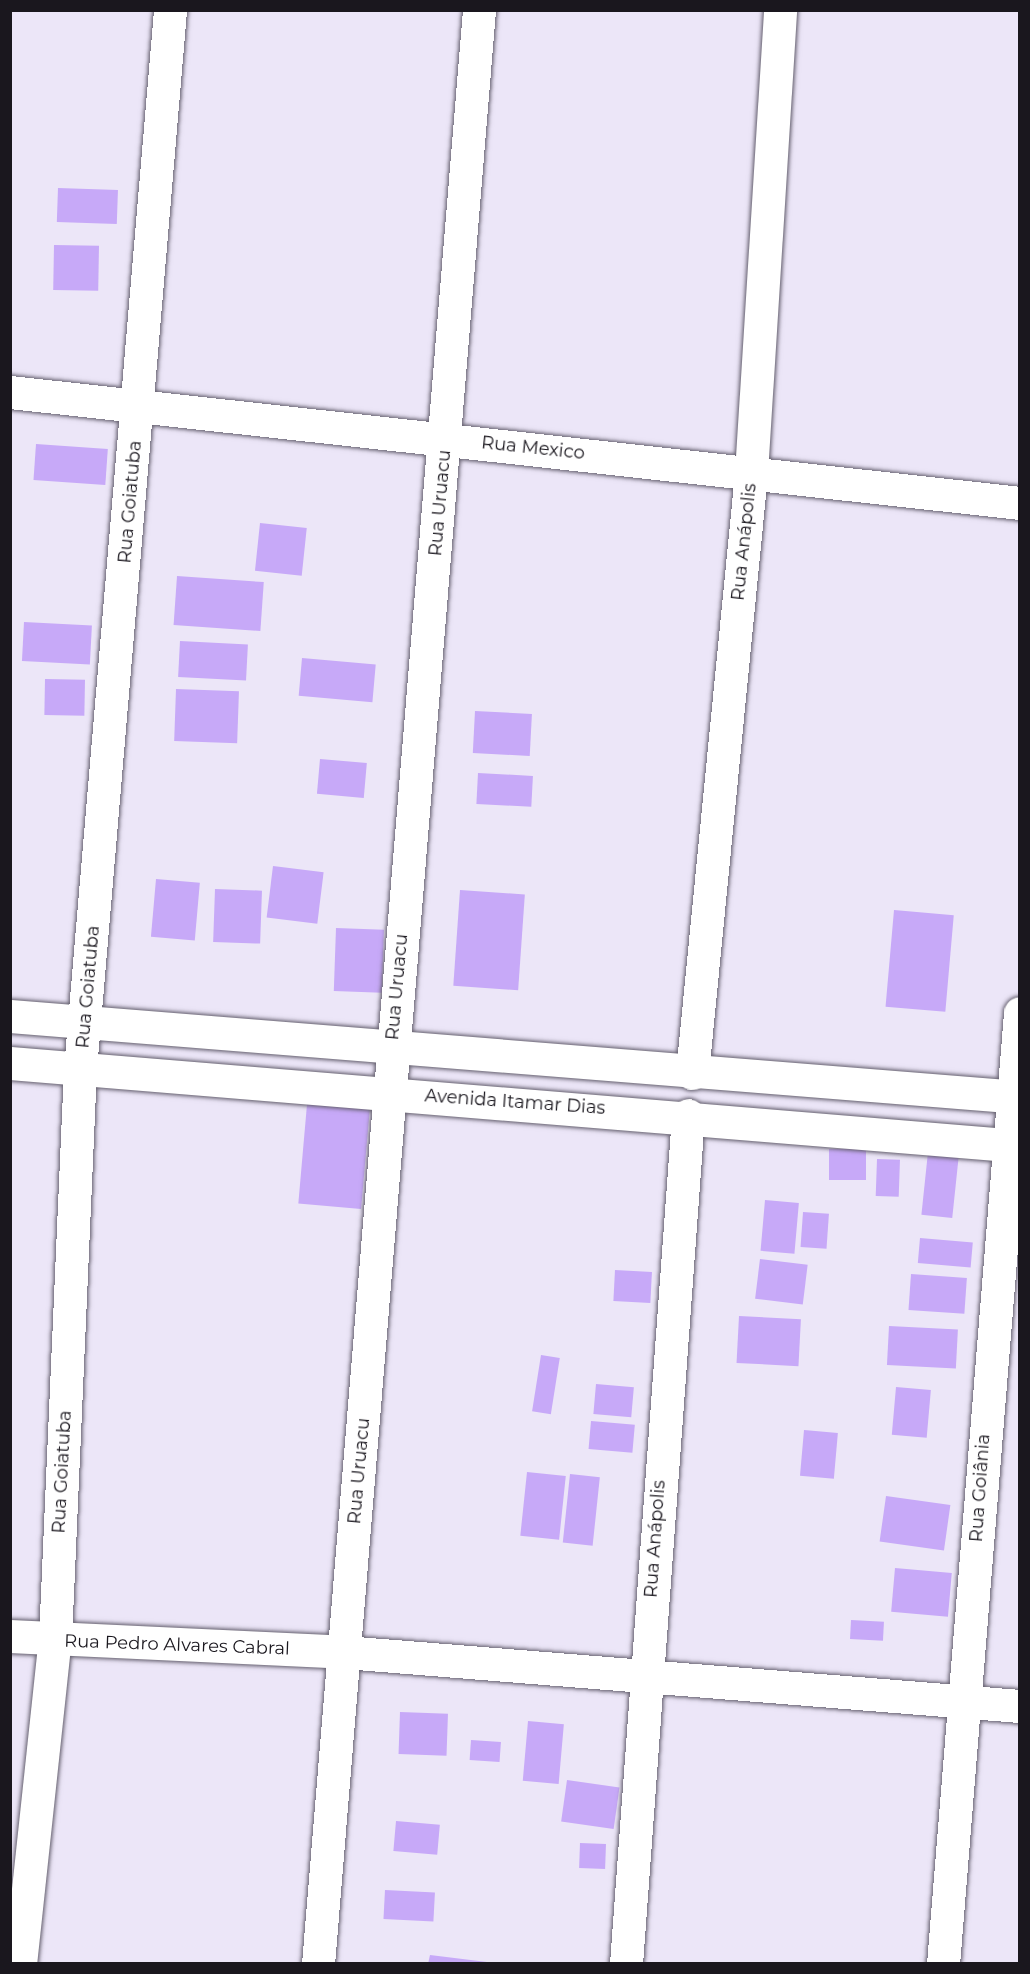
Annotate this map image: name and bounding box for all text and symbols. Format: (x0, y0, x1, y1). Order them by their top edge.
street label: Rua Mexico (480, 432, 586, 464)
street label: Rua Goiatuba (114, 440, 146, 564)
street label: Rua Uruacu (425, 449, 455, 557)
street label: Rua Anápolis (727, 482, 761, 602)
street label: Rua Goiatuba (72, 925, 104, 1049)
street label: Rua Uruacu (382, 933, 412, 1041)
street label: Avenida Itamar Dias (424, 1085, 606, 1119)
street label: Rua Goiatuba (48, 1410, 76, 1534)
street label: Rua Uruacu (344, 1417, 374, 1525)
street label: Rua Goiânia (965, 1433, 995, 1543)
street label: Rua Anápolis (640, 1479, 670, 1599)
street label: Rua Pedro Alvares Cabral (64, 1630, 290, 1660)

